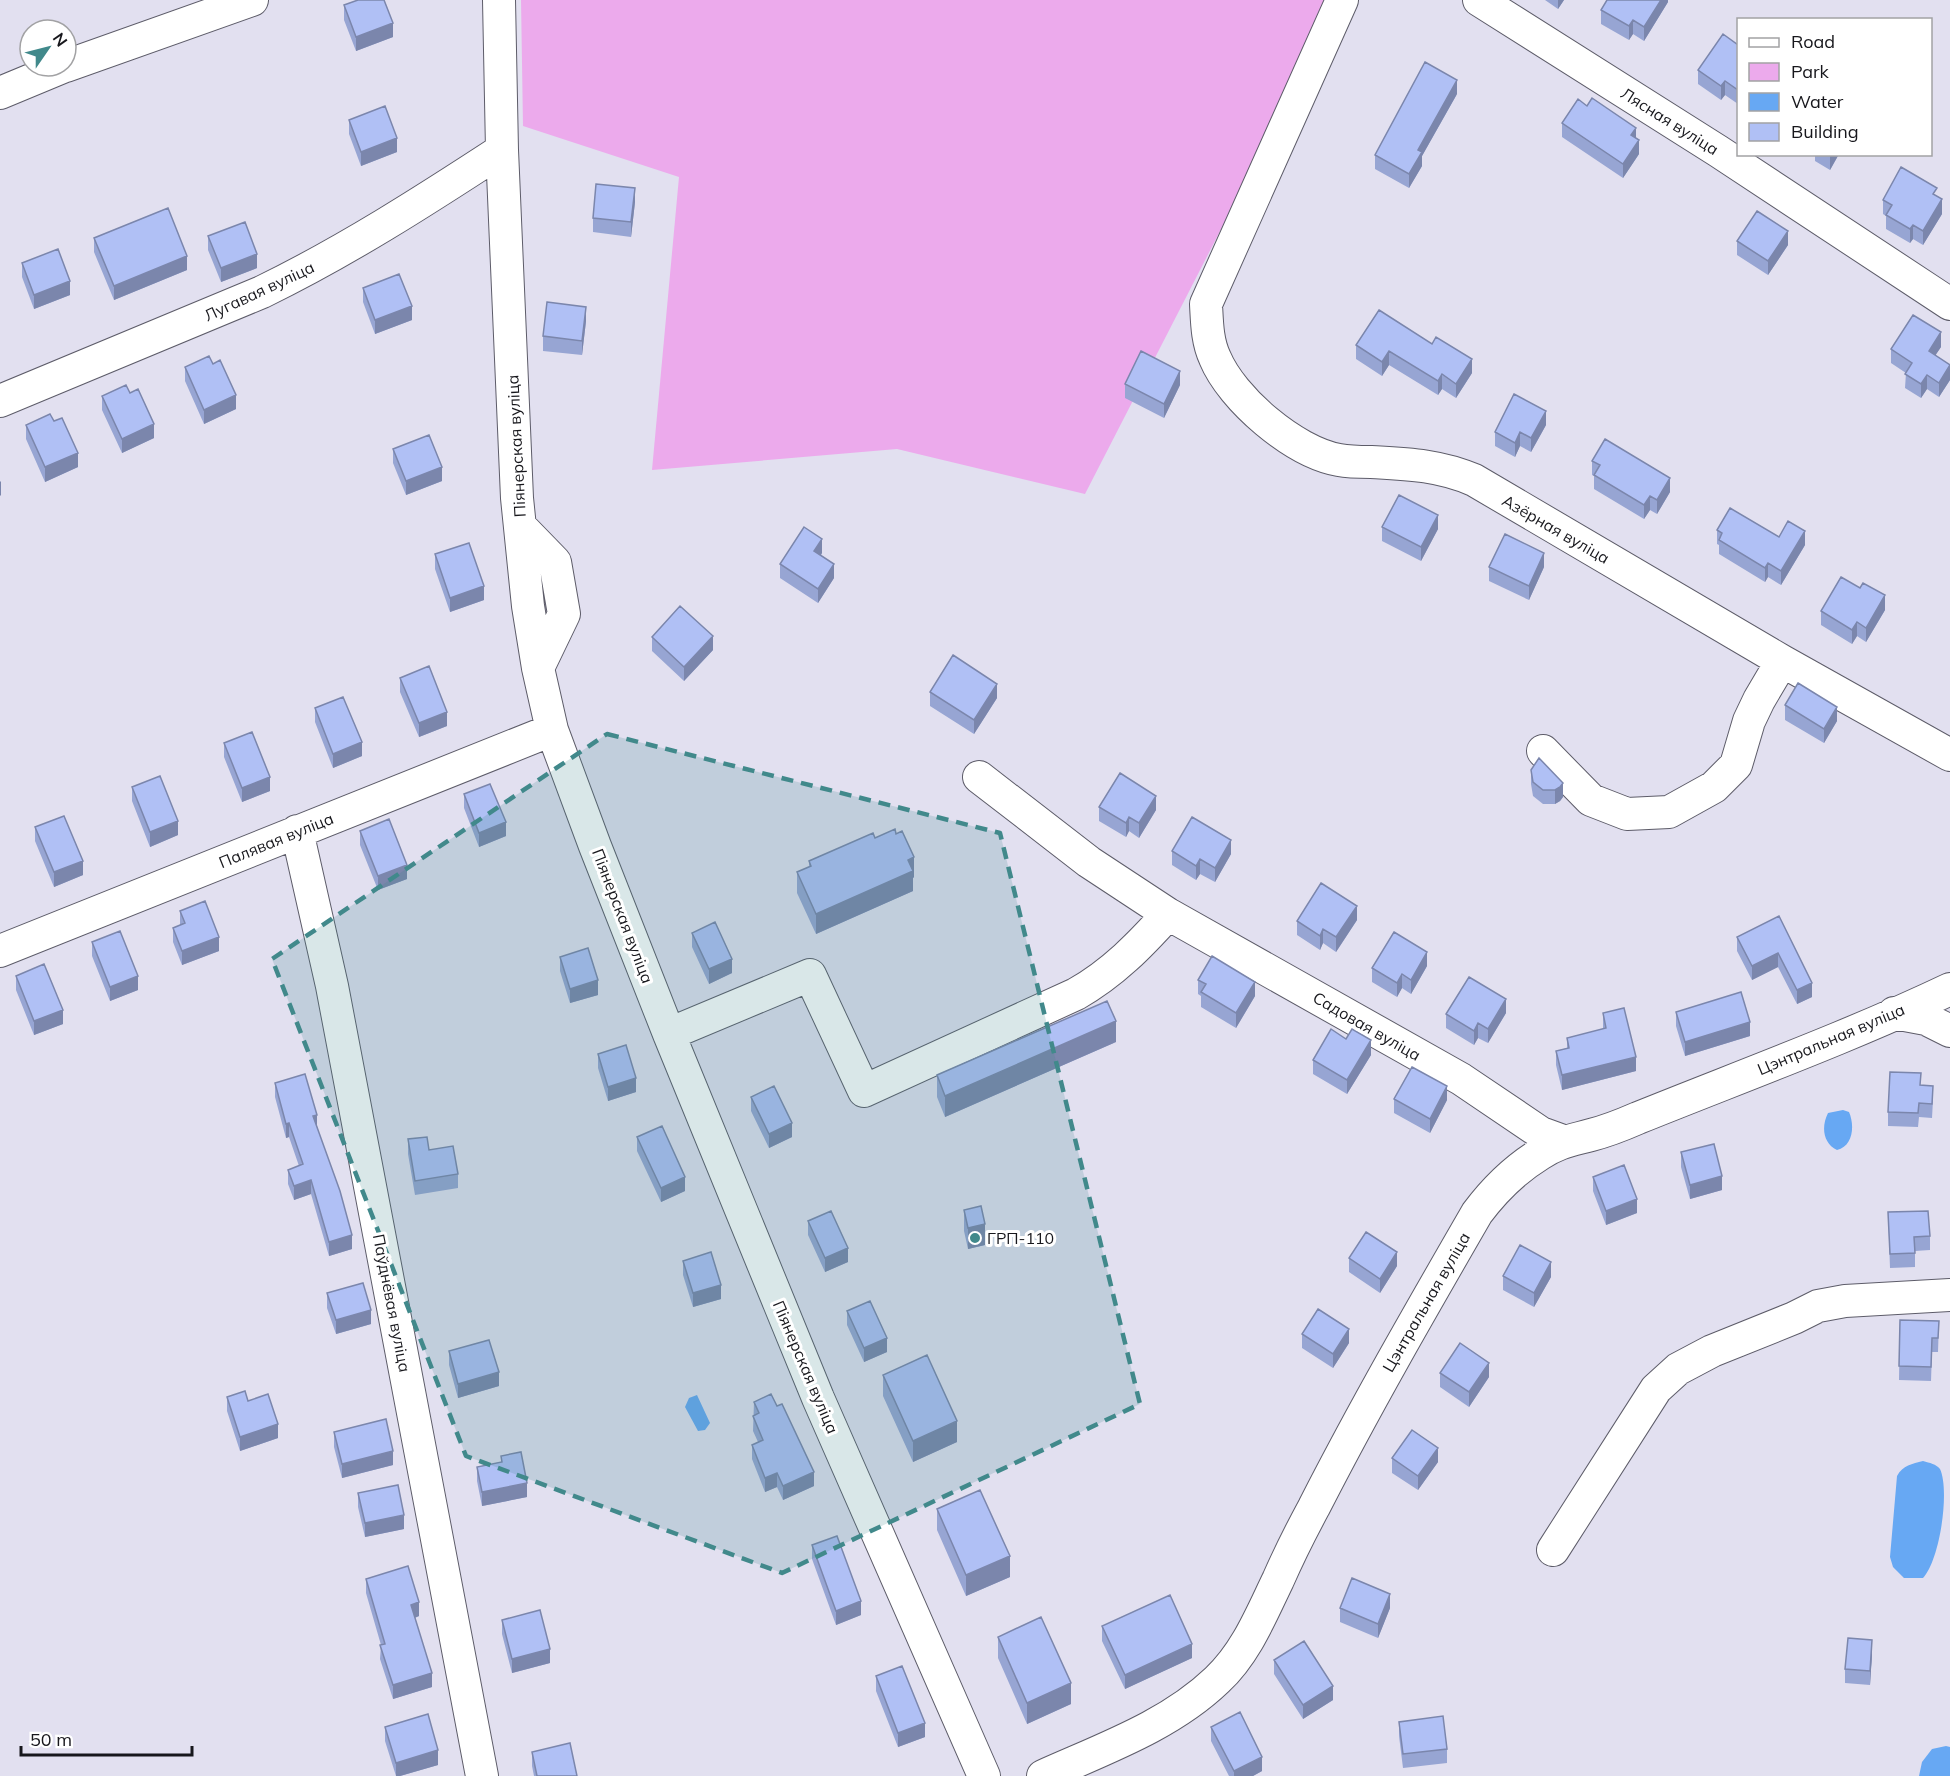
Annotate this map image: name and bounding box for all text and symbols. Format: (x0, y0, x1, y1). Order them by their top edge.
north arrow (18, 18, 78, 78)
legend (1737, 18, 1932, 156)
text: N (49, 29, 72, 50)
text: Road (1791, 30, 1835, 53)
text: Park (1791, 60, 1830, 83)
street label: Лясная вуліца (1617, 83, 1723, 159)
text: Water (1791, 90, 1844, 113)
text: Building (1791, 120, 1859, 143)
street label: Лугавая вуліца (201, 257, 317, 325)
street label: Піянерская вуліца (502, 374, 530, 518)
street label: Азёрная вуліца (1499, 490, 1613, 568)
street label: Палявая вуліца (216, 808, 336, 872)
street label: Піянерская вуліца (588, 846, 658, 986)
street label: Садовая вуліца (1310, 987, 1424, 1065)
street label: Цэнтральная вуліца (1754, 999, 1908, 1079)
place label: ГРП-110 (987, 1228, 1054, 1248)
street label: Цэнтральная вуліца (1378, 1229, 1474, 1375)
marker: ГРП-110 (968, 1231, 982, 1245)
street label: Паўднёвая вуліца (369, 1232, 415, 1374)
street label: Піянерская вуліца (769, 1297, 843, 1437)
scale bar (21, 1719, 192, 1757)
text: 50 m (30, 1728, 72, 1751)

